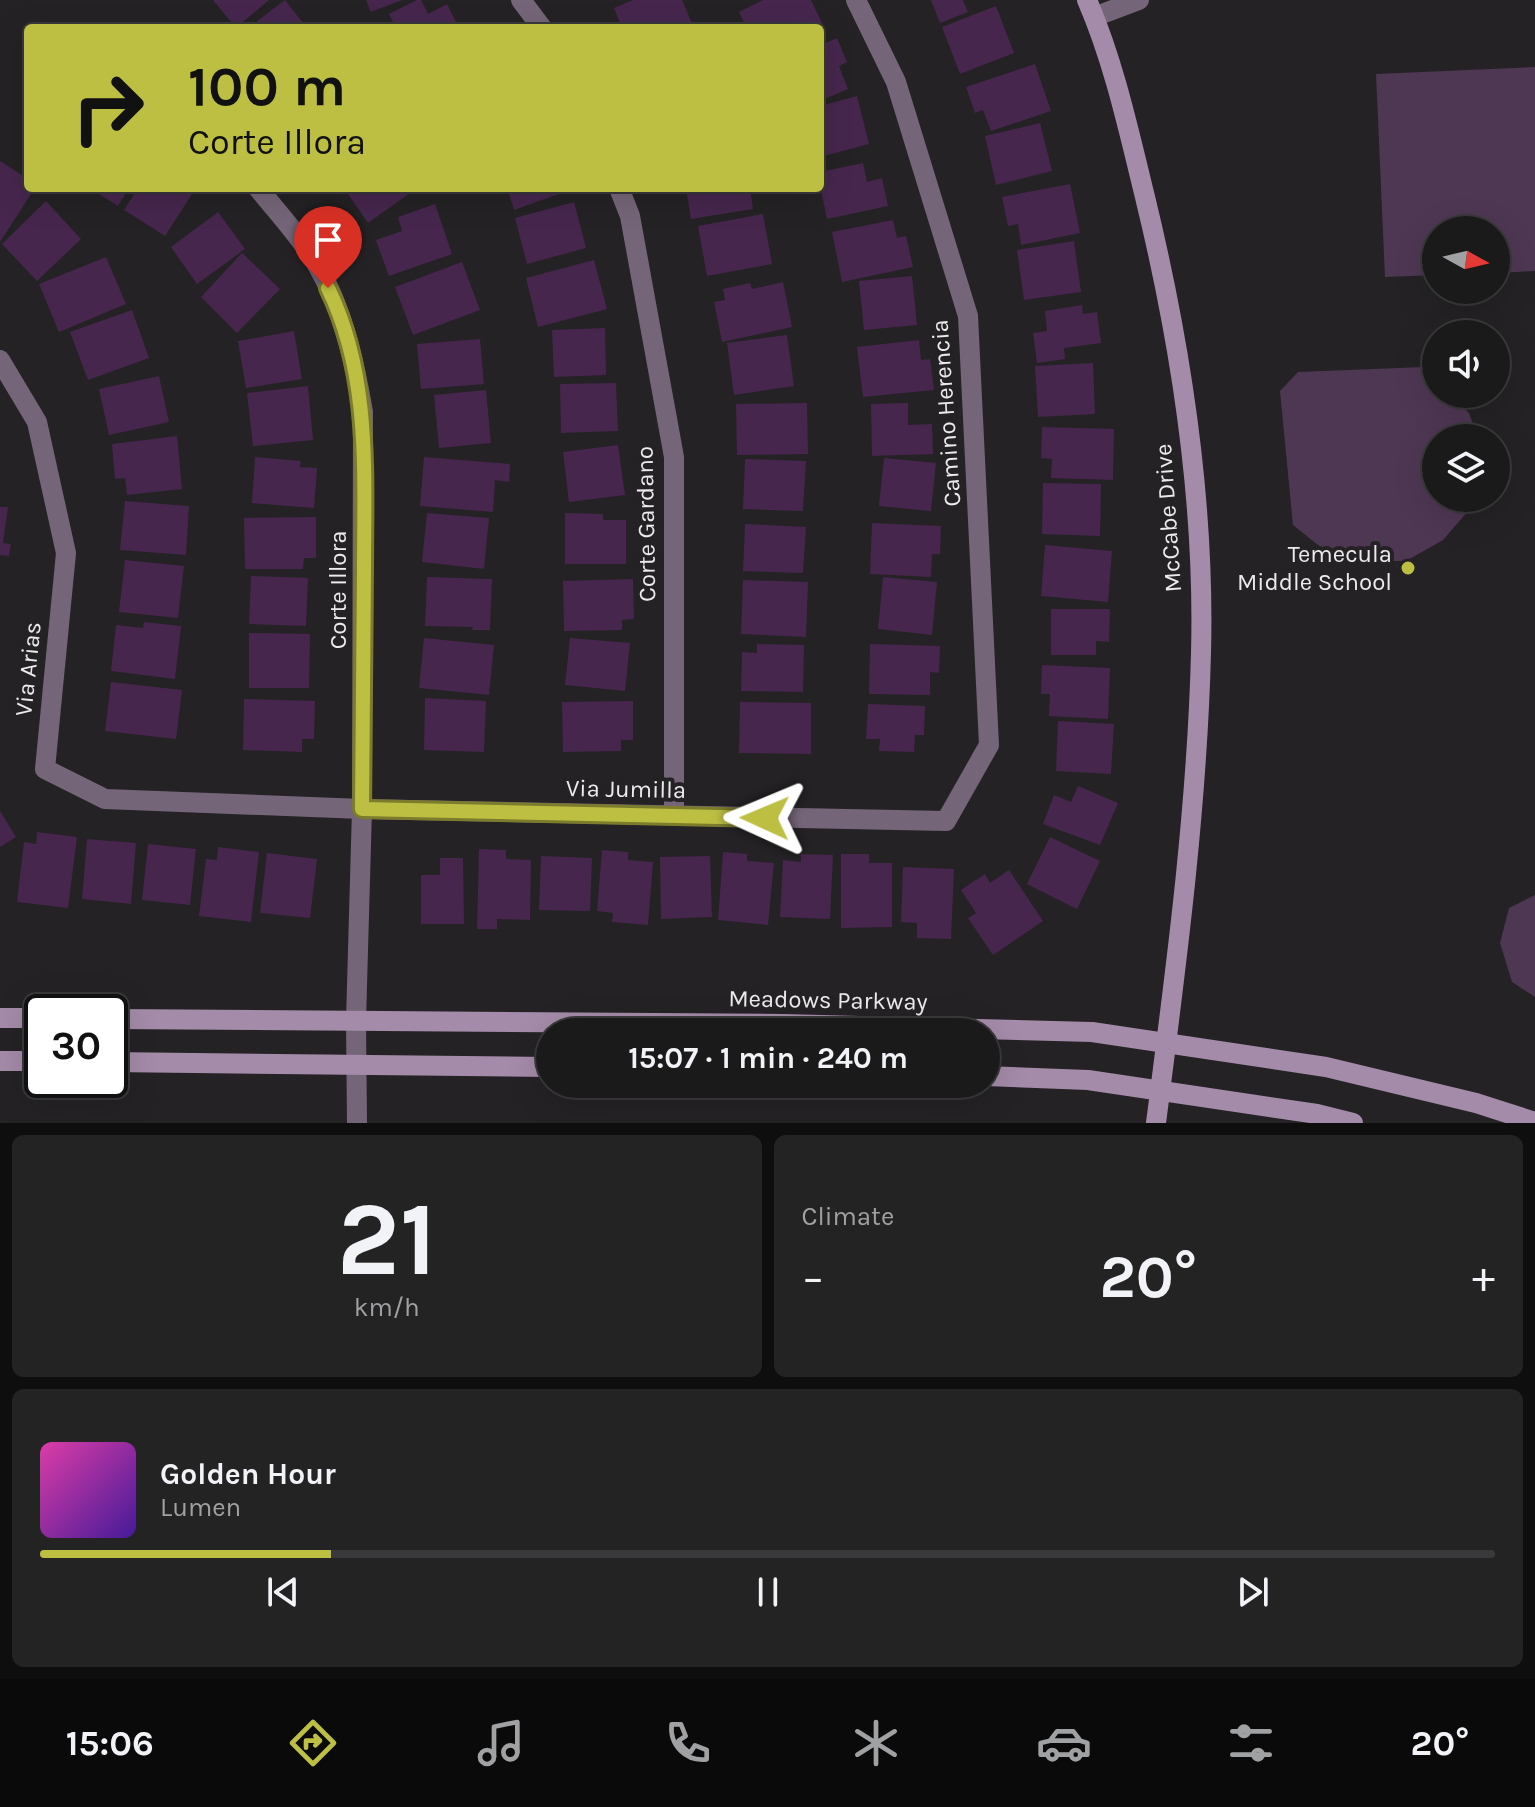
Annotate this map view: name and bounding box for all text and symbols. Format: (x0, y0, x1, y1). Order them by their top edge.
text: 100 m (188, 54, 346, 119)
icon: right (56, 56, 160, 160)
text: Corte Illora (188, 121, 366, 163)
pin (294, 206, 362, 288)
north arrow (1422, 216, 1510, 304)
map controls (1422, 216, 1510, 512)
icon: arrive (306, 218, 350, 262)
street label: Camino Herencia (925, 319, 967, 507)
button: sound (1422, 320, 1510, 408)
button: layers (1422, 424, 1510, 512)
street label: McCabe Drive (1149, 443, 1187, 593)
street label: Corte Gardano (631, 446, 661, 602)
street label: Corte Illora (324, 531, 352, 649)
place label: Temecula Middle School (1237, 540, 1392, 596)
marker: Temecula Middle School (1399, 559, 1417, 577)
street label: Via Arias (9, 620, 47, 718)
street label: Via Jumilla (566, 774, 686, 804)
position arrow (723, 776, 807, 860)
street label: Meadows Parkway (728, 984, 928, 1016)
speed limit sign: 30 (24, 994, 128, 1098)
text: 15:07 · 1 min · 240 m (628, 1040, 908, 1076)
text: 21 (337, 1179, 437, 1300)
text: Climate (802, 1201, 894, 1232)
text: 20° (1099, 1242, 1197, 1312)
text: − (802, 1252, 825, 1303)
text: + (1472, 1252, 1495, 1303)
text: km/h (354, 1292, 420, 1323)
text: Golden Hour (160, 1456, 336, 1492)
text: Lumen (160, 1492, 241, 1523)
icon: previous (261, 1570, 305, 1614)
icon: pause (746, 1570, 790, 1614)
icon: next (1231, 1570, 1275, 1614)
icon: directions (285, 1715, 341, 1771)
icon: music (473, 1715, 529, 1771)
icon: phone (660, 1715, 716, 1771)
icon: climate (848, 1715, 904, 1771)
icon: car (1036, 1715, 1092, 1771)
icon: filters (1223, 1715, 1279, 1771)
text: 15:06 (66, 1722, 154, 1764)
text: 20° (1411, 1722, 1469, 1764)

